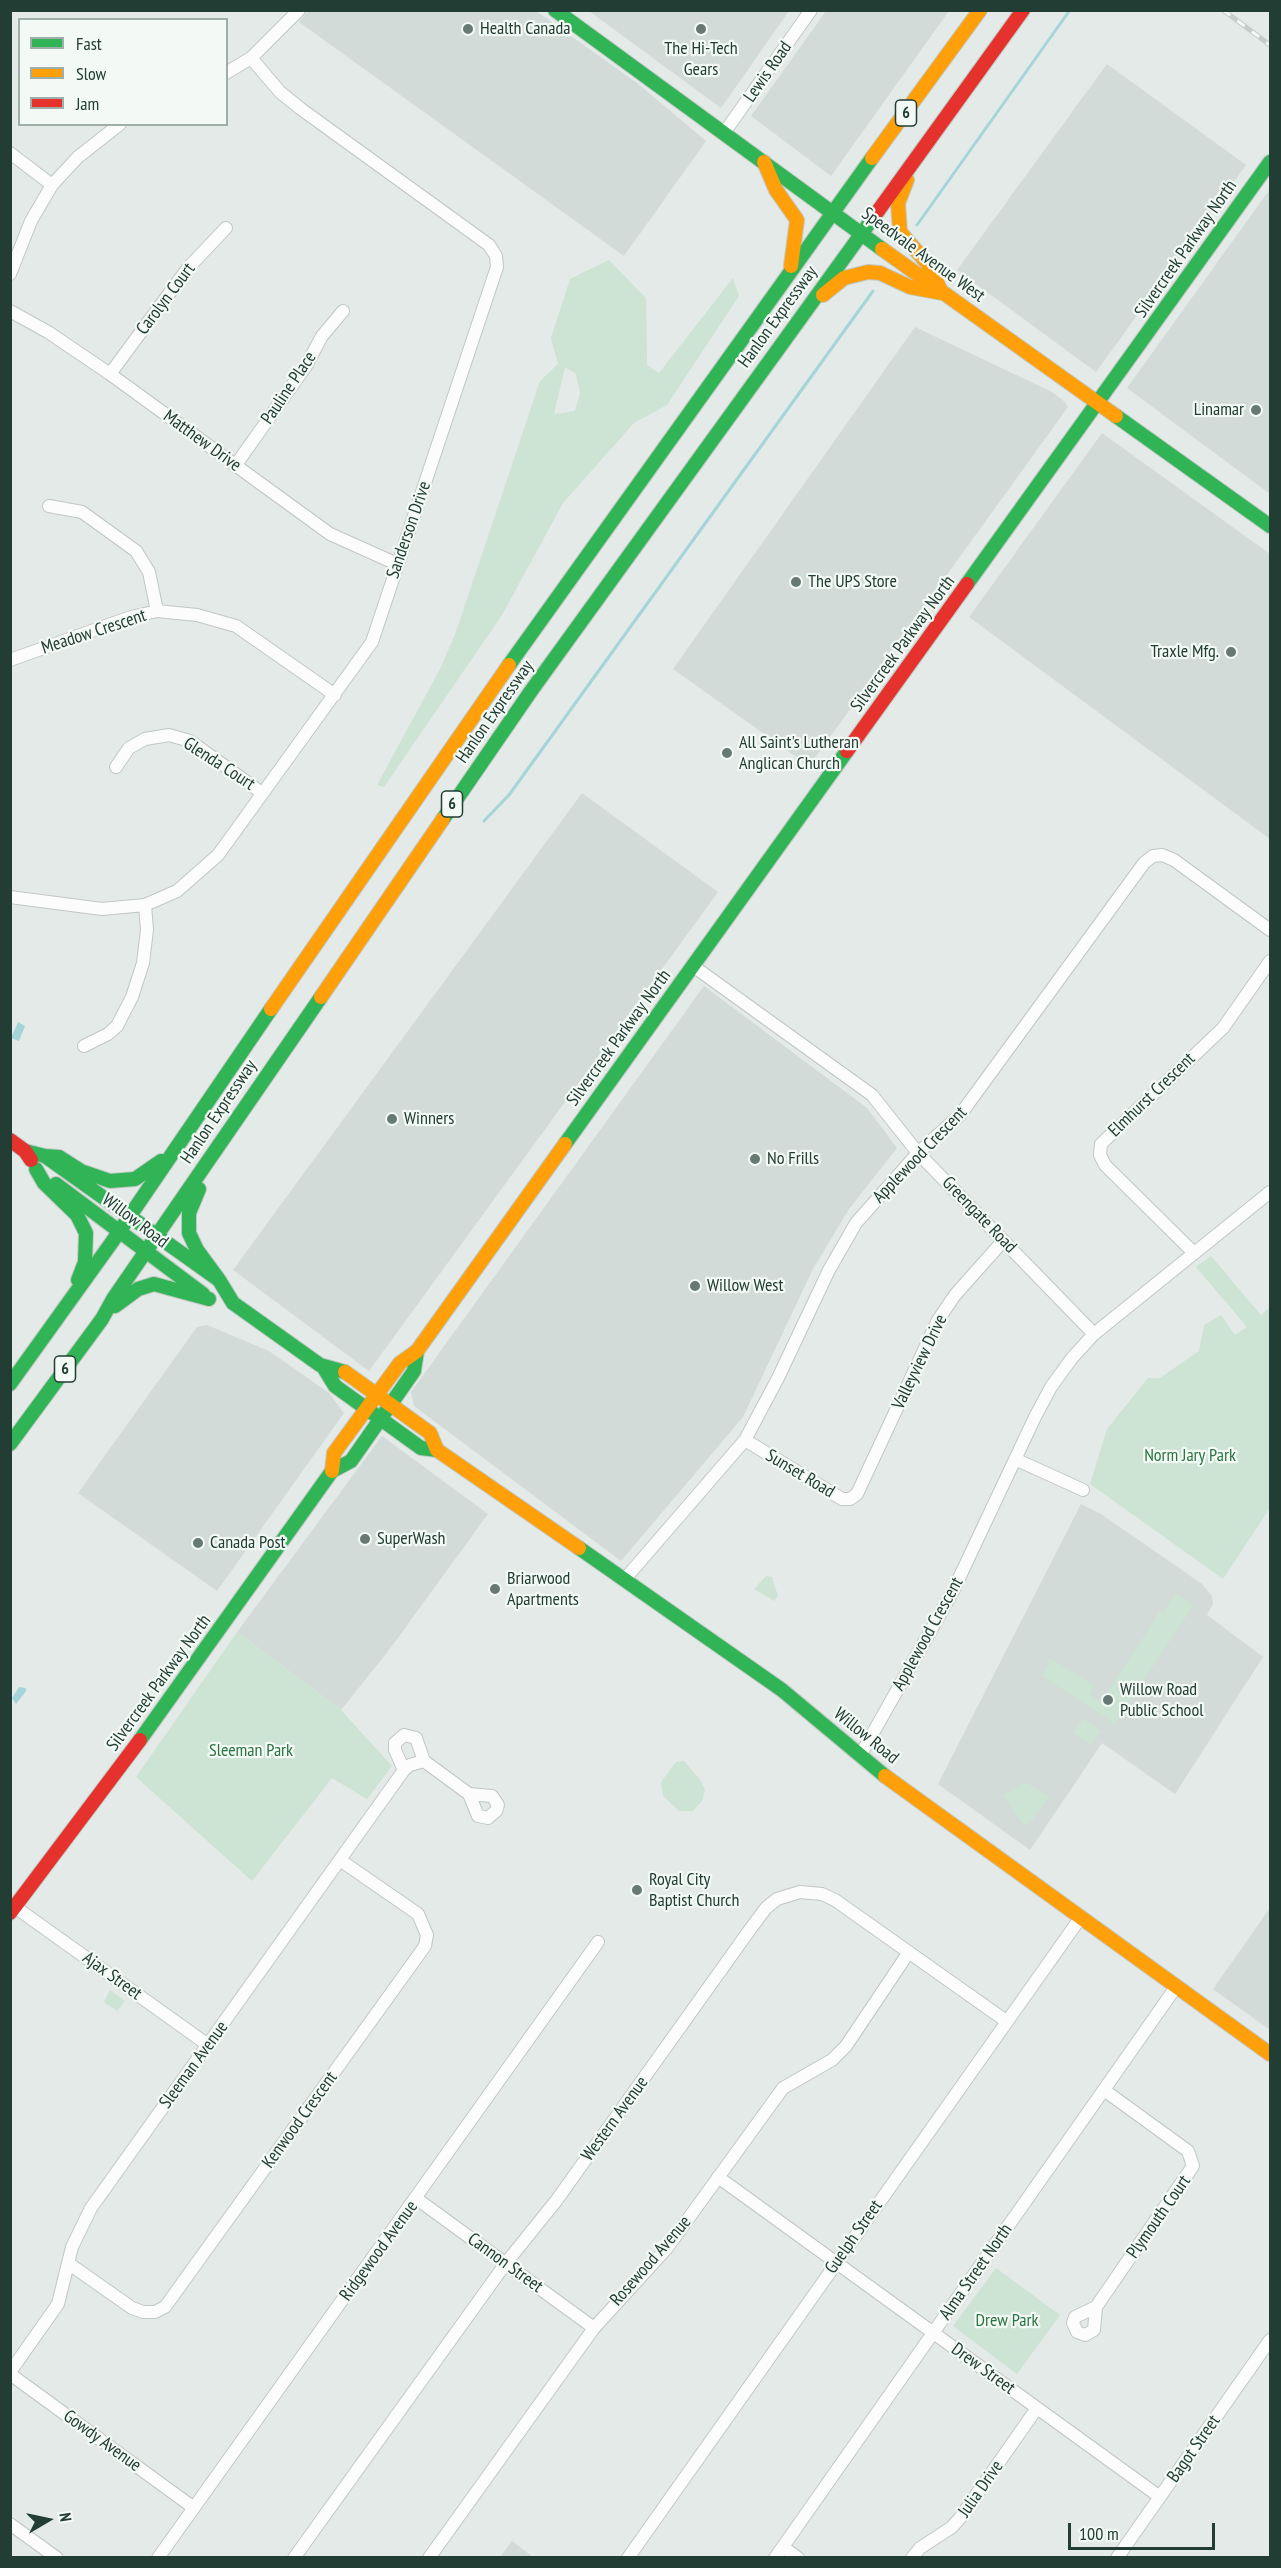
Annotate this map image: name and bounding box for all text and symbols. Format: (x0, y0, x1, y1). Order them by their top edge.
legend (18, 18, 228, 126)
place label: Health Canada (480, 18, 570, 40)
marker: Health Canada (461, 22, 475, 36)
marker: The Hi-Tech Gears (694, 22, 708, 36)
text: Fast (76, 32, 102, 55)
place label: The Hi-Tech Gears (664, 38, 738, 80)
street label: Lewis Road (739, 38, 797, 106)
text: Slow (76, 62, 106, 85)
text: Jam (76, 92, 99, 115)
road number: 6 (896, 100, 916, 126)
street label: Silvercreek Parkway North (1130, 176, 1242, 322)
street label: Speedvale Avenue West (857, 203, 989, 307)
street label: Carolyn Court (132, 259, 200, 339)
street label: Hanlon Expressway (734, 262, 822, 372)
street label: Pauline Place (257, 348, 321, 428)
place label: Linamar (1194, 399, 1244, 421)
marker: Linamar (1249, 403, 1263, 417)
street label: Matthew Drive (159, 406, 245, 476)
street label: Sanderson Drive (382, 479, 436, 581)
place label: The UPS Store (808, 571, 897, 593)
street label: Silvercreek Parkway North (846, 572, 960, 716)
marker: The UPS Store (789, 575, 803, 589)
street label: Meadow Crescent (39, 605, 149, 659)
place label: Traxle Mfg. (1151, 641, 1219, 663)
marker: Traxle Mfg. (1224, 645, 1238, 659)
street label: Hanlon Expressway (452, 656, 538, 768)
place label: All Saint's Lutheran Anglican Church (739, 732, 859, 774)
street label: Glenda Court (179, 733, 259, 795)
marker: All Saint's Lutheran Anglican Church (720, 746, 734, 760)
road number: 6 (442, 791, 462, 817)
street label: Silvercreek Parkway North (562, 966, 676, 1110)
street label: Elmhurst Crescent (1104, 1048, 1200, 1142)
street label: Hanlon Expressway (176, 1056, 262, 1168)
street label: Applewood Crescent (868, 1102, 972, 1208)
place label: Winners (404, 1108, 454, 1130)
marker: Winners (385, 1112, 399, 1126)
place label: No Frills (767, 1148, 819, 1170)
marker: No Frills (748, 1152, 762, 1166)
street label: Greengate Road (937, 1172, 1021, 1258)
street label: Willow Road (98, 1189, 172, 1253)
place label: Willow West (707, 1275, 783, 1297)
marker: Willow West (688, 1279, 702, 1293)
street label: Valleyview Drive (888, 1311, 952, 1413)
road number: 6 (54, 1356, 76, 1382)
street label: Sunset Road (762, 1445, 838, 1503)
park label: Norm Jary Park (1144, 1445, 1236, 1467)
place label: SuperWash (377, 1528, 445, 1550)
place label: Canada Post (210, 1532, 286, 1554)
marker: SuperWash (358, 1532, 372, 1546)
marker: Canada Post (191, 1536, 205, 1550)
place label: Briarwood Apartments (507, 1568, 579, 1610)
street label: Applewood Crescent (888, 1574, 968, 1694)
marker: Briarwood Apartments (488, 1582, 502, 1596)
street label: Silvercreek Parkway North (102, 1611, 216, 1755)
place label: Willow Road Public School (1120, 1679, 1203, 1722)
marker: Willow Road Public School (1101, 1693, 1115, 1707)
street label: Willow Road (829, 1703, 903, 1769)
park label: Sleeman Park (209, 1740, 293, 1762)
place label: Royal City Baptist Church (649, 1869, 739, 1912)
marker: Royal City Baptist Church (630, 1883, 644, 1897)
street label: Ajax Street (78, 1947, 146, 2005)
street label: Sleeman Avenue (155, 2017, 233, 2113)
street label: Kenwood Crescent (258, 2068, 342, 2172)
street label: Western Avenue (577, 2072, 653, 2166)
street label: Plymouth Court (1122, 2171, 1196, 2263)
street label: Guelph Street (821, 2196, 887, 2278)
street label: Ridgewood Avenue (335, 2197, 423, 2305)
street label: Rosewood Avenue (606, 2212, 696, 2310)
street label: Alma Street North (935, 2220, 1017, 2324)
street label: Cannon Street (463, 2228, 547, 2298)
park label: Drew Park (976, 2310, 1038, 2332)
street label: Drew Street (947, 2339, 1019, 2399)
street label: Gowdy Avenue (59, 2406, 145, 2476)
street label: Bagot Street (1163, 2411, 1225, 2487)
street label: Julia Drive (954, 2457, 1008, 2521)
north arrow (18, 2490, 78, 2550)
text: N (55, 2511, 76, 2523)
scale bar (1071, 2511, 1218, 2549)
text: 100 m (1079, 2522, 1119, 2545)

